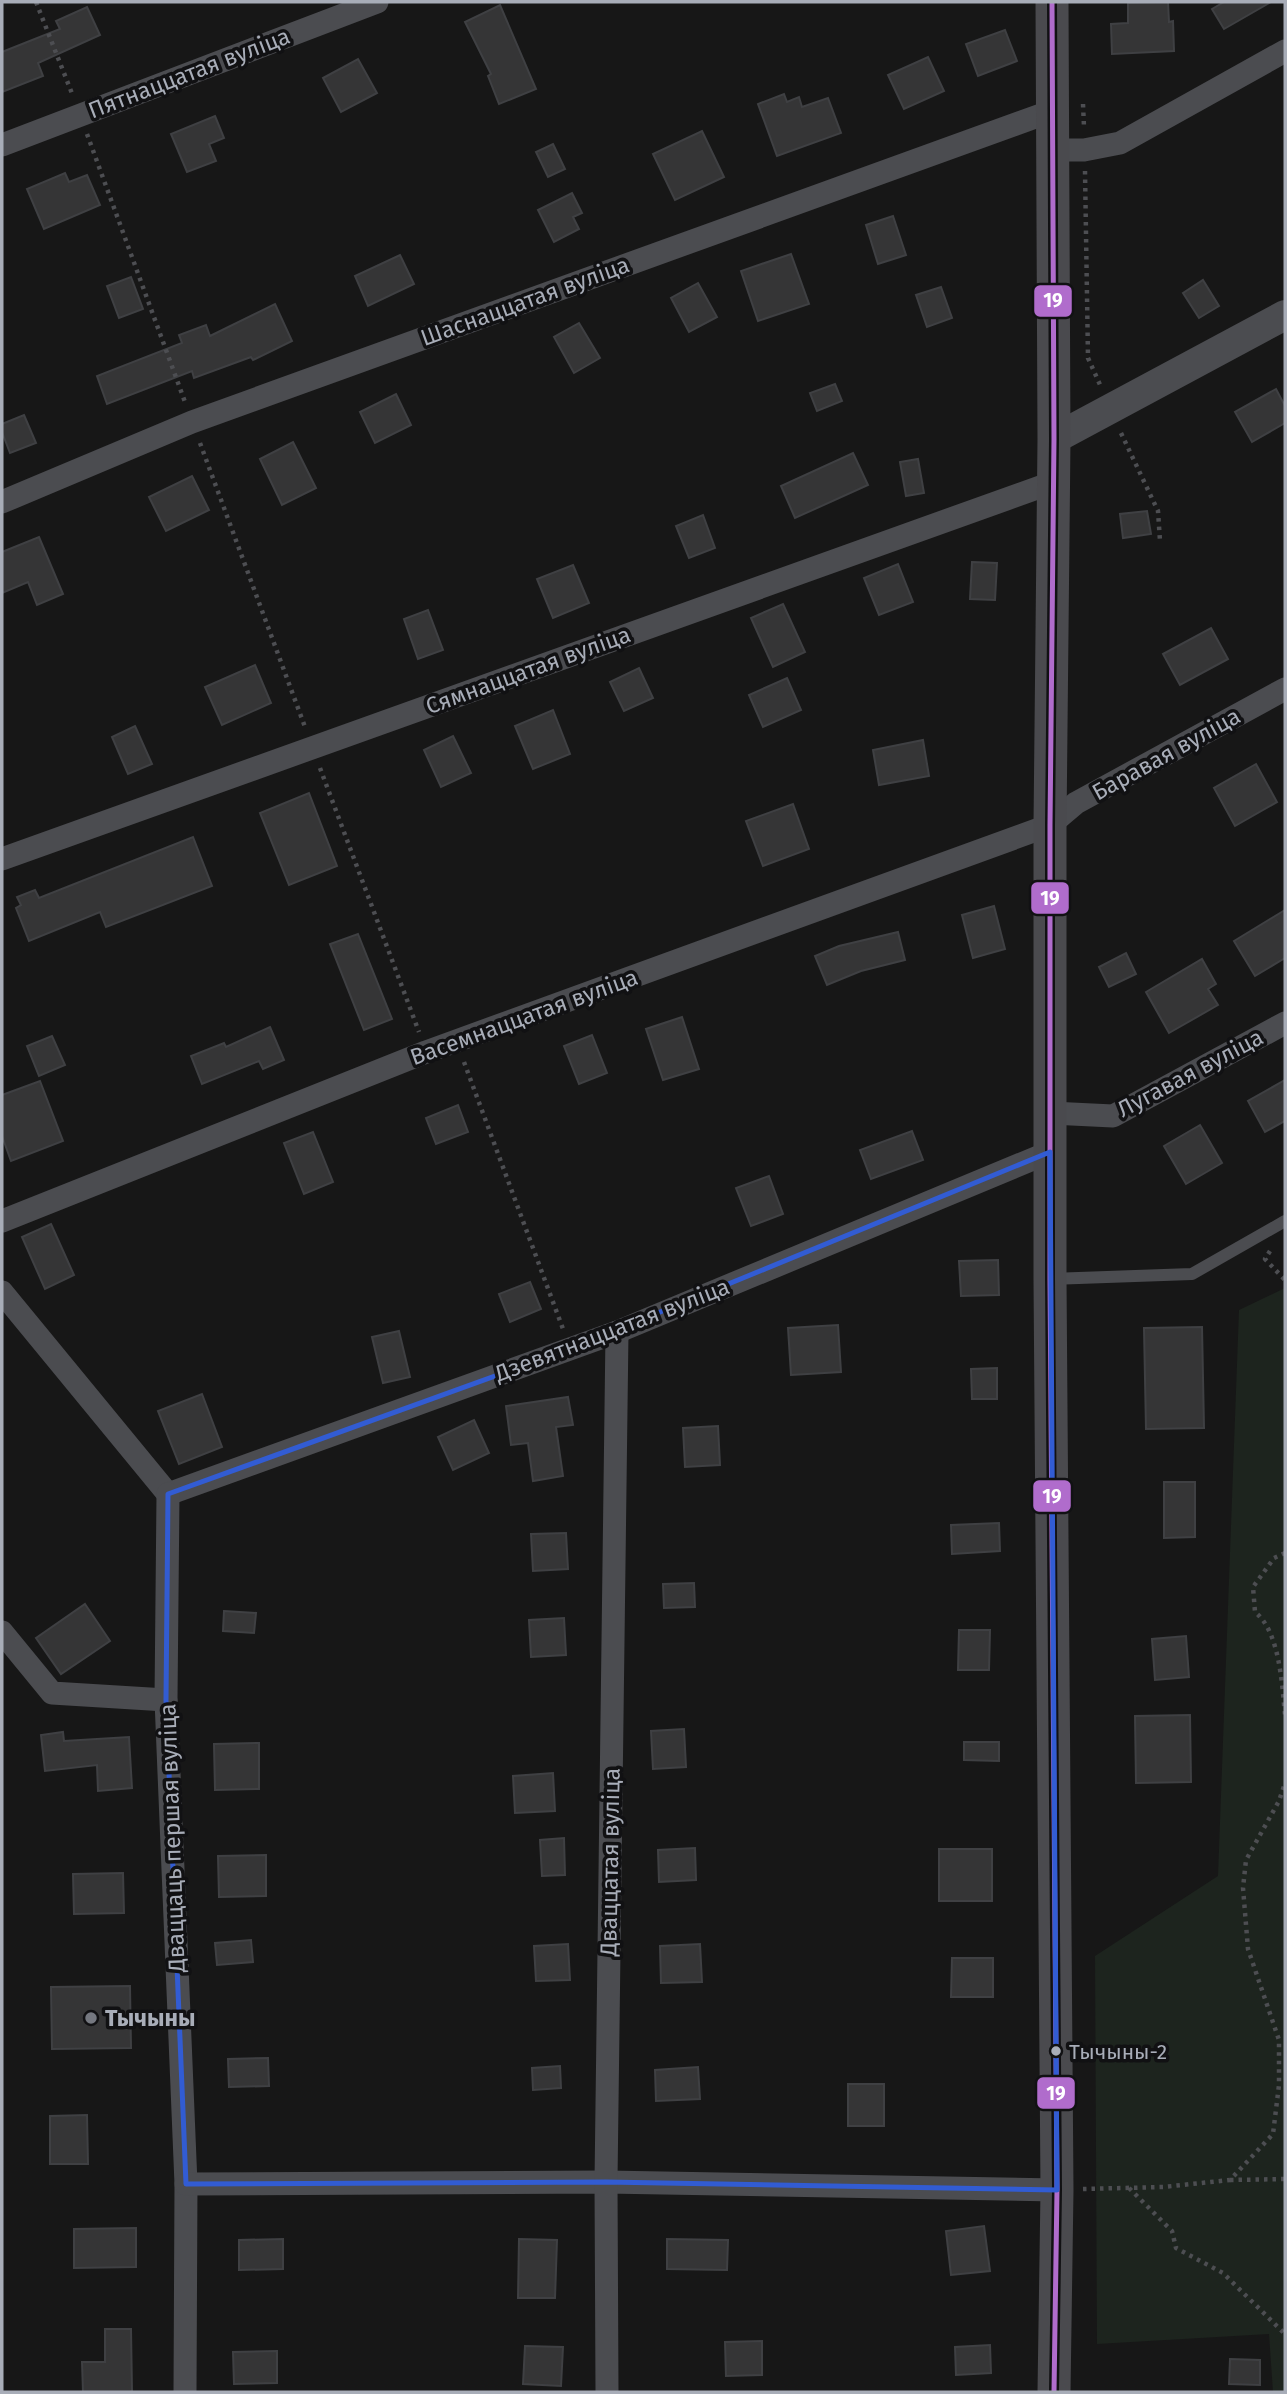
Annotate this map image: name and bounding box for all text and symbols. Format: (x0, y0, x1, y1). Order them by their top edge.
street label: Пятнаццатая вуліца (84, 22, 294, 124)
street label: Шаснаццатая вуліца (417, 250, 633, 352)
line badge: 19 (1033, 284, 1073, 318)
text: 19 (1043, 289, 1063, 312)
street label: Сямнаццатая вуліца (422, 620, 634, 720)
street label: Баравая вуліца (1087, 702, 1245, 806)
line badge: 19 (1030, 881, 1070, 915)
text: 19 (1040, 887, 1060, 910)
street label: Васемнаццатая вуліца (406, 963, 642, 1071)
street label: Лугавая вуліца (1112, 1023, 1268, 1123)
street label: Дзевятнаццатая вуліца (490, 1272, 733, 1388)
line badge: 19 (1032, 1479, 1072, 1513)
text: 19 (1042, 1485, 1062, 1508)
street label: Дваццаць першая вуліца (153, 1703, 191, 1974)
street label: Дваццатая вуліца (594, 1768, 626, 1957)
place label: Тычыны (105, 2004, 195, 2032)
marker: Тычыны (83, 2010, 99, 2026)
place label: Тычыны-2 (1069, 2039, 1167, 2065)
marker: Тычыны-2 (1049, 2044, 1063, 2058)
line badge: 19 (1036, 2076, 1076, 2110)
text: 19 (1046, 2082, 1066, 2105)

